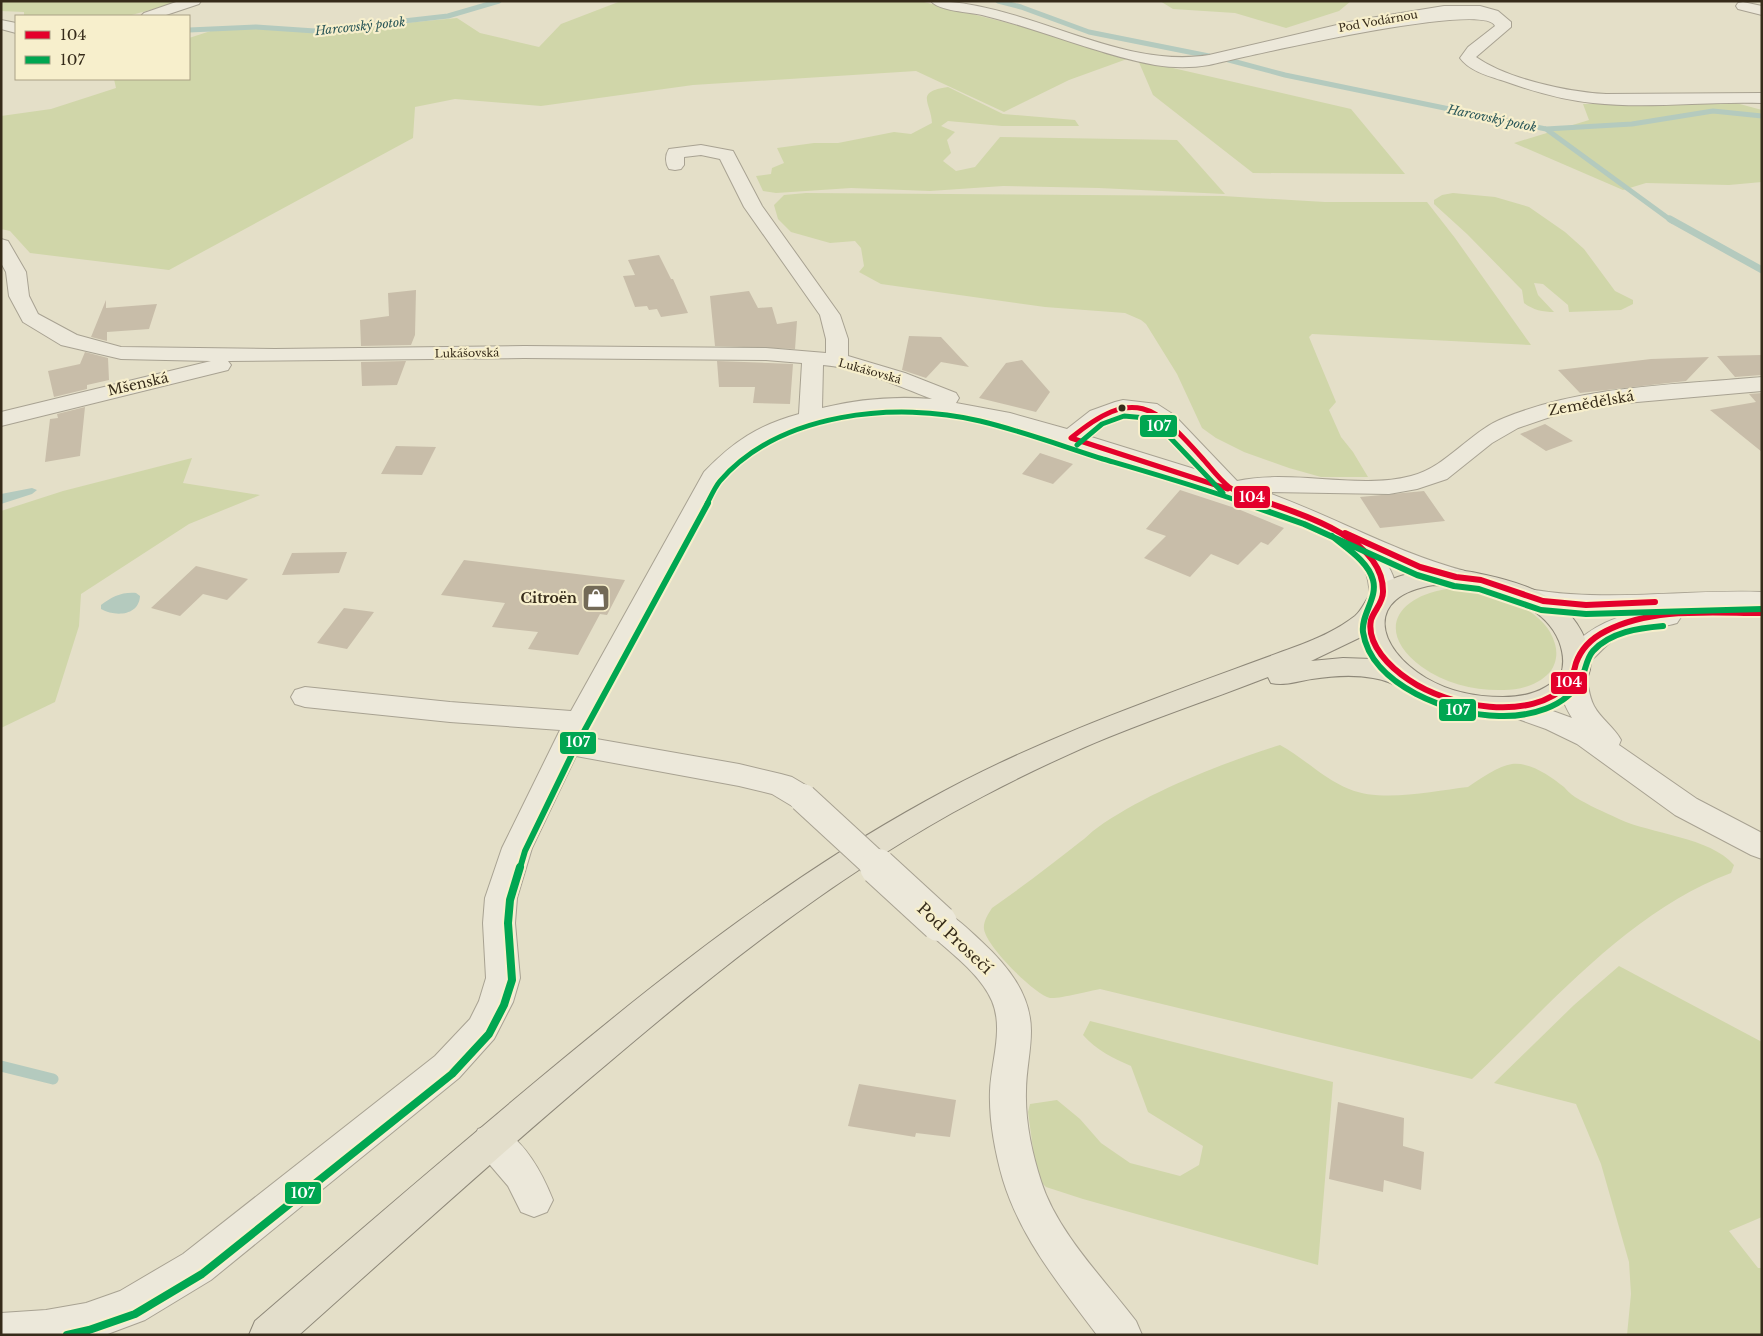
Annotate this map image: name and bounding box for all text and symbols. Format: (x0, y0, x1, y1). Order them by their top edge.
street label: Pod Vodárnou (1337, 7, 1419, 35)
water label: Harcovský potok (313, 14, 406, 38)
legend (15, 15, 190, 80)
text: 104 (60, 25, 86, 44)
text: 107 (60, 50, 85, 69)
water label: Harcovský potok (1445, 101, 1538, 135)
street label: Lukášovská (435, 345, 500, 361)
street label: Lukášovská (837, 355, 904, 387)
street label: Mšenská (106, 368, 170, 400)
street label: Zemědělská (1547, 387, 1635, 419)
unlabelled marker (1117, 403, 1127, 413)
line badge: 107 (1139, 414, 1178, 438)
text: 107 (1147, 417, 1172, 435)
line badge: 104 (1233, 485, 1271, 509)
text: 104 (1239, 488, 1265, 506)
shop icon: Citroën (581, 583, 611, 613)
place label: Citroën (521, 589, 577, 607)
line badge: 104 (1550, 671, 1588, 695)
text: 104 (1556, 673, 1582, 691)
line badge: 107 (1438, 698, 1477, 722)
text: 107 (1446, 701, 1471, 719)
line badge: 107 (559, 731, 597, 755)
text: 107 (566, 733, 591, 751)
street label: Pod Prosečí (913, 898, 997, 978)
line badge: 107 (284, 1181, 322, 1205)
text: 107 (291, 1184, 316, 1202)

